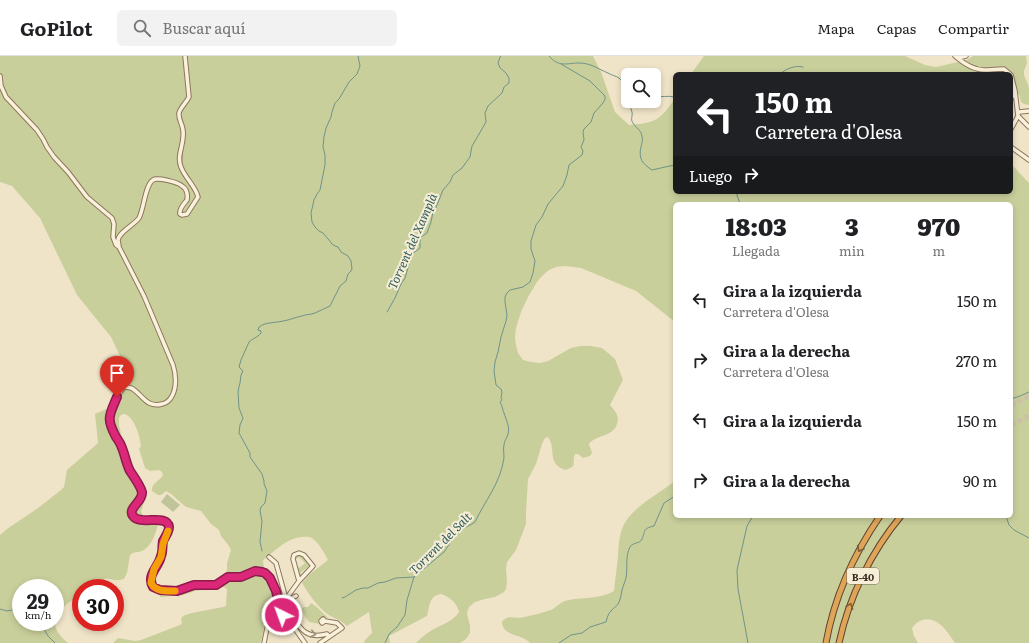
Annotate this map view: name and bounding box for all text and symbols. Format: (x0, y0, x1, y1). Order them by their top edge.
search box (117, 10, 397, 46)
text: GoPilot (20, 14, 93, 42)
text: Buscar aquí (163, 16, 246, 39)
icon: search (131, 17, 153, 39)
text: Mapa (817, 18, 855, 38)
text: Capas (877, 18, 916, 38)
text: Compartir (938, 18, 1009, 38)
map controls (621, 68, 661, 108)
button: search (621, 68, 661, 108)
text: 150 m (755, 80, 833, 122)
icon: left (689, 88, 741, 140)
text: Carretera d'Olesa (755, 118, 902, 145)
text: Luego (689, 164, 732, 187)
icon: right (740, 164, 762, 186)
water label: Torrent del Xamplà (383, 190, 441, 292)
text: 18:03 (726, 208, 787, 243)
text: 3 (845, 208, 859, 243)
text: 970 (917, 208, 960, 243)
text: Llegada (732, 241, 780, 260)
text: min (839, 241, 865, 260)
text: m (932, 241, 945, 260)
text: Gira a la izquierda (723, 279, 862, 302)
icon: left (689, 289, 711, 311)
text: 150 m (957, 289, 997, 312)
text: Carretera d'Olesa (723, 302, 829, 321)
text: Gira a la derecha (723, 339, 850, 362)
icon: right (689, 349, 711, 371)
text: 270 m (956, 349, 997, 372)
pin (100, 356, 134, 397)
icon: arrive (106, 362, 128, 384)
text: Carretera d'Olesa (723, 362, 829, 381)
icon: left (689, 409, 711, 431)
text: Gira a la izquierda (723, 409, 862, 432)
text: 150 m (957, 409, 997, 432)
icon: right (689, 469, 711, 491)
text: Gira a la derecha (723, 469, 850, 492)
text: 90 m (963, 469, 997, 492)
water label: Torrent del Salt (405, 508, 475, 578)
one-way arrow (857, 545, 864, 552)
road number: B-40 (847, 568, 879, 584)
speed limit sign: 30 (72, 579, 124, 631)
text: 29 (27, 585, 49, 615)
position arrow (261, 594, 303, 636)
one-way arrow (846, 602, 854, 609)
text: km/h (25, 607, 51, 622)
one-way arrow (309, 630, 316, 638)

